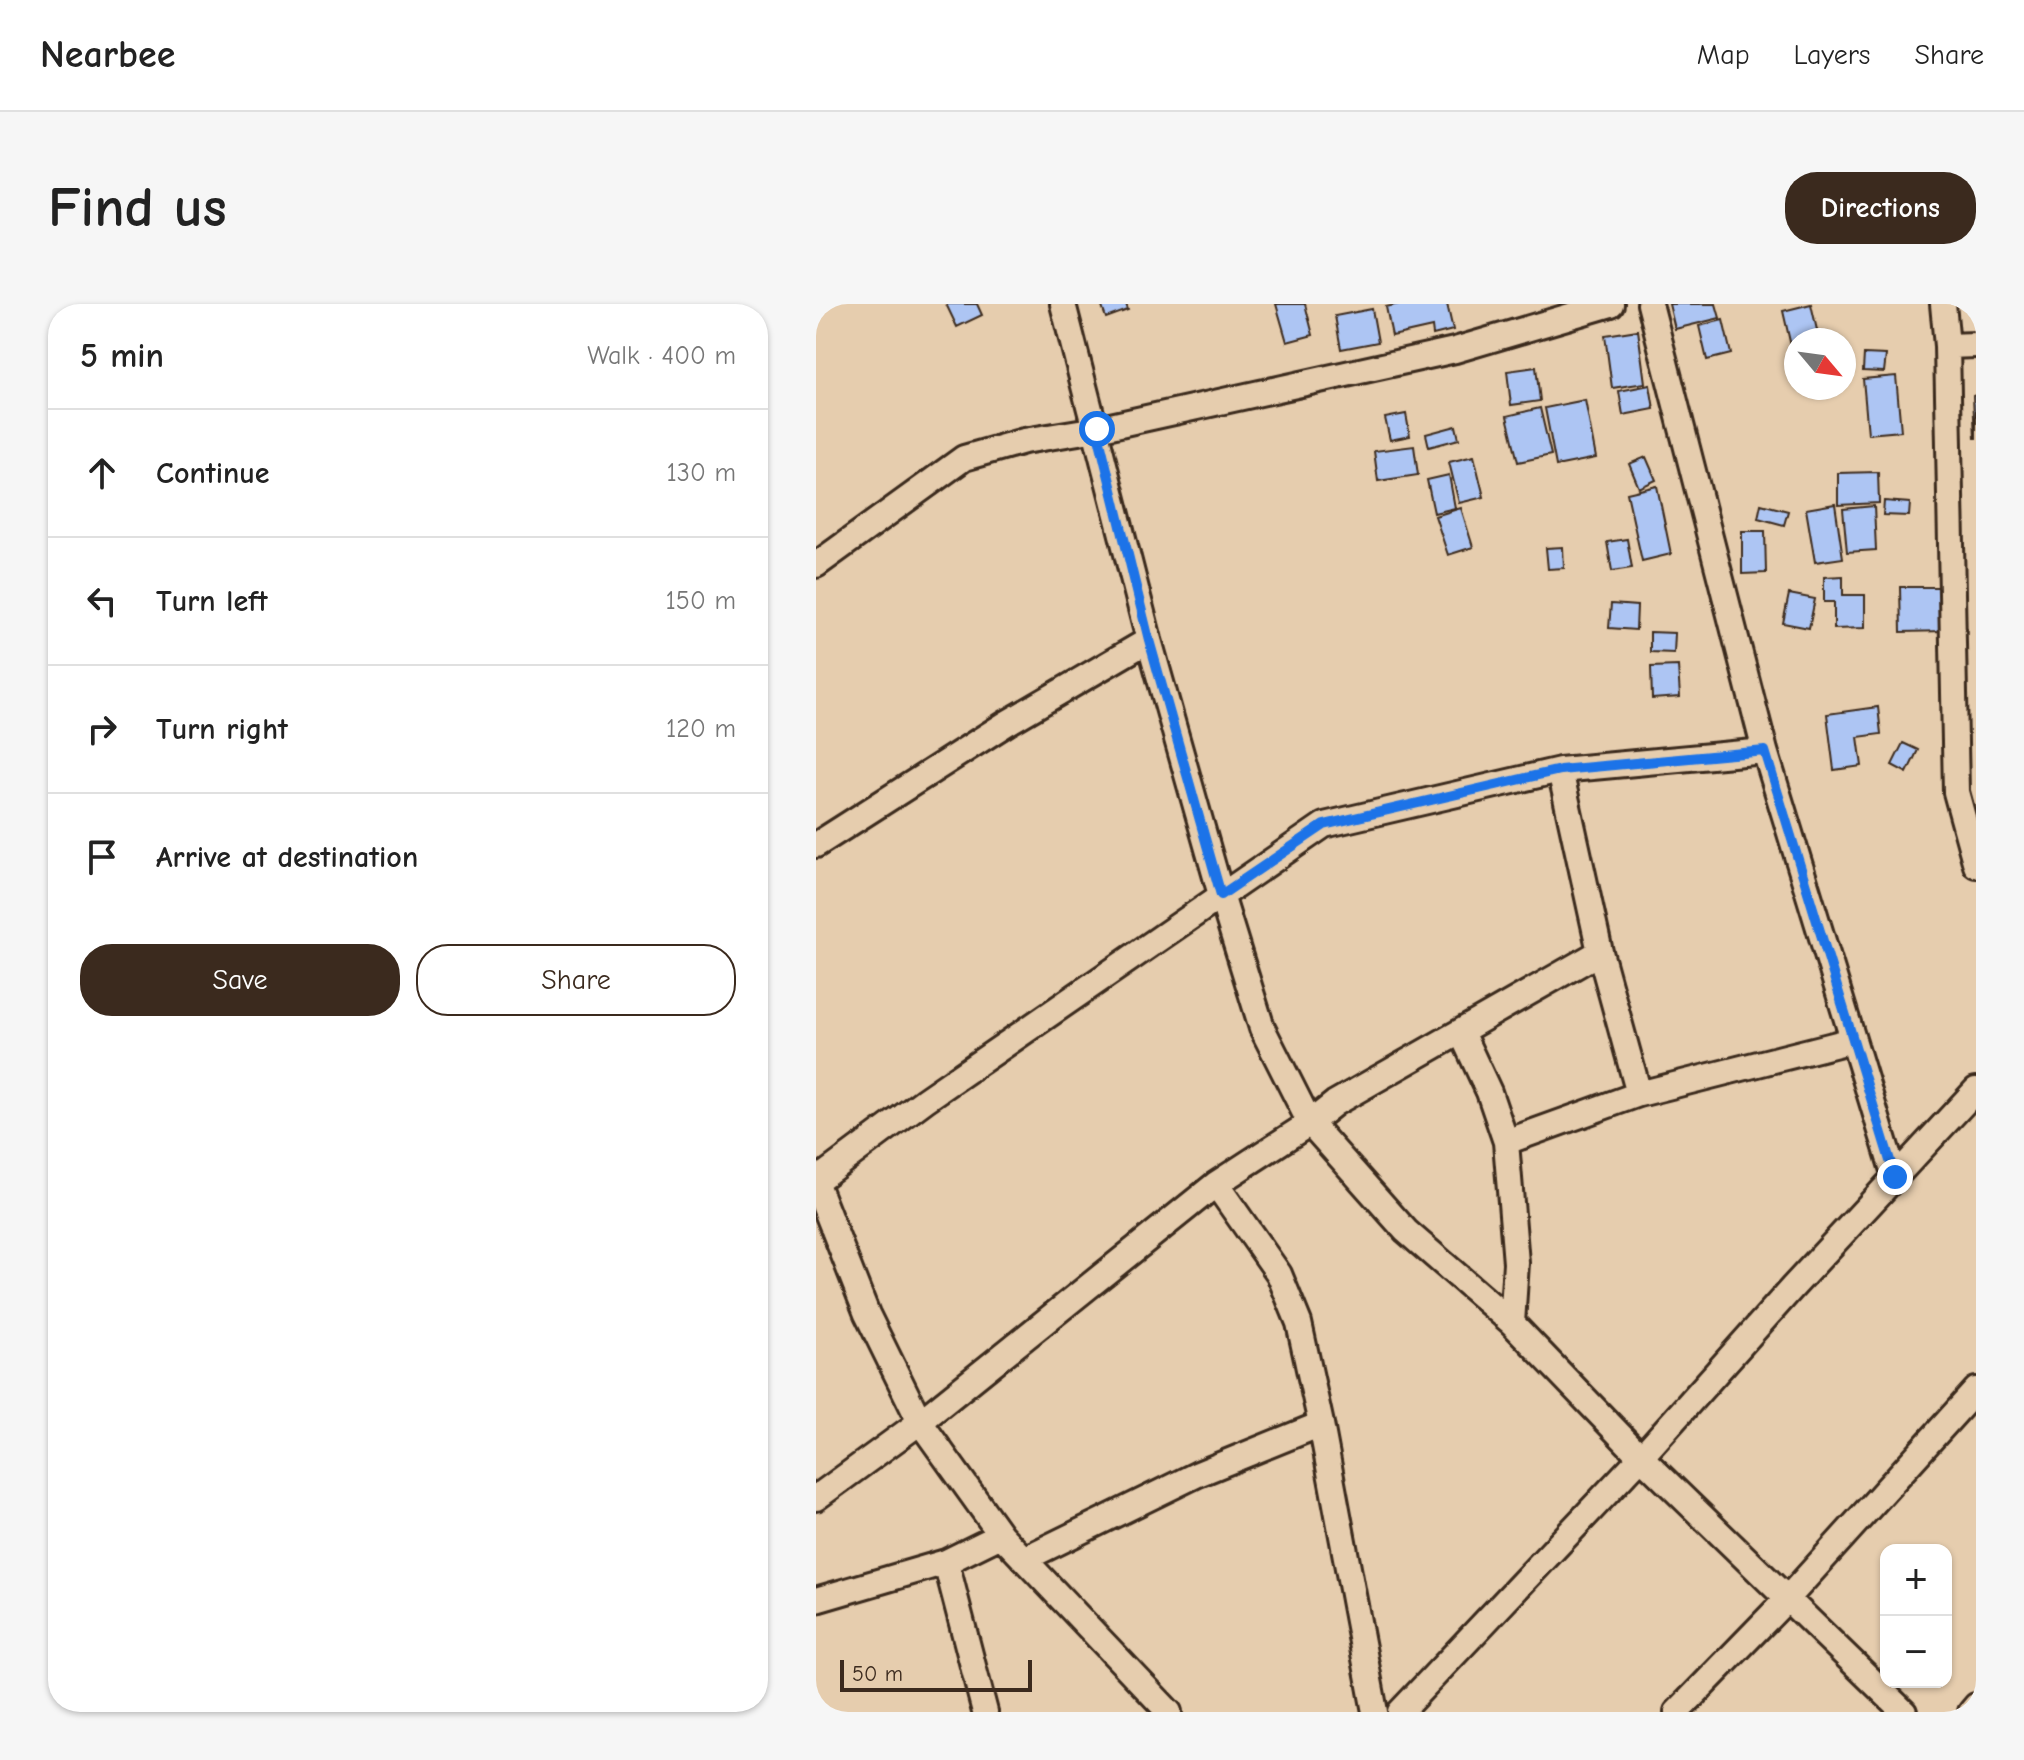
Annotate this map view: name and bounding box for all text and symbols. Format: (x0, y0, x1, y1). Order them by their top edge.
text: Nearbee (40, 33, 175, 77)
text: Map (1697, 39, 1750, 71)
text: Layers (1794, 39, 1870, 71)
text: Share (1914, 39, 1984, 71)
button: Directions (1785, 172, 1976, 244)
text: Find us (48, 176, 227, 240)
north arrow (1784, 328, 1856, 400)
text: 5 min (80, 336, 164, 376)
text: Walk · 400 m (587, 341, 736, 371)
route start (1079, 411, 1115, 447)
icon: ahead (80, 451, 124, 495)
text: Continue (156, 456, 270, 491)
text: 130 m (667, 458, 736, 488)
icon: left (80, 579, 124, 623)
text: Turn left (156, 584, 268, 619)
text: 150 m (666, 586, 736, 616)
icon: right (80, 707, 124, 751)
text: Turn right (156, 712, 288, 747)
text: 120 m (666, 714, 736, 744)
icon: arrive (80, 835, 124, 879)
text: Arrive at destination (156, 840, 418, 875)
button: Save (80, 944, 400, 1016)
button: Share (416, 944, 736, 1016)
route end (1877, 1159, 1913, 1195)
map controls (1880, 1544, 1952, 1688)
button: + (1880, 1544, 1952, 1616)
button: − (1880, 1616, 1952, 1688)
scale bar (840, 1656, 1032, 1692)
text: 50 m (852, 1661, 903, 1687)

